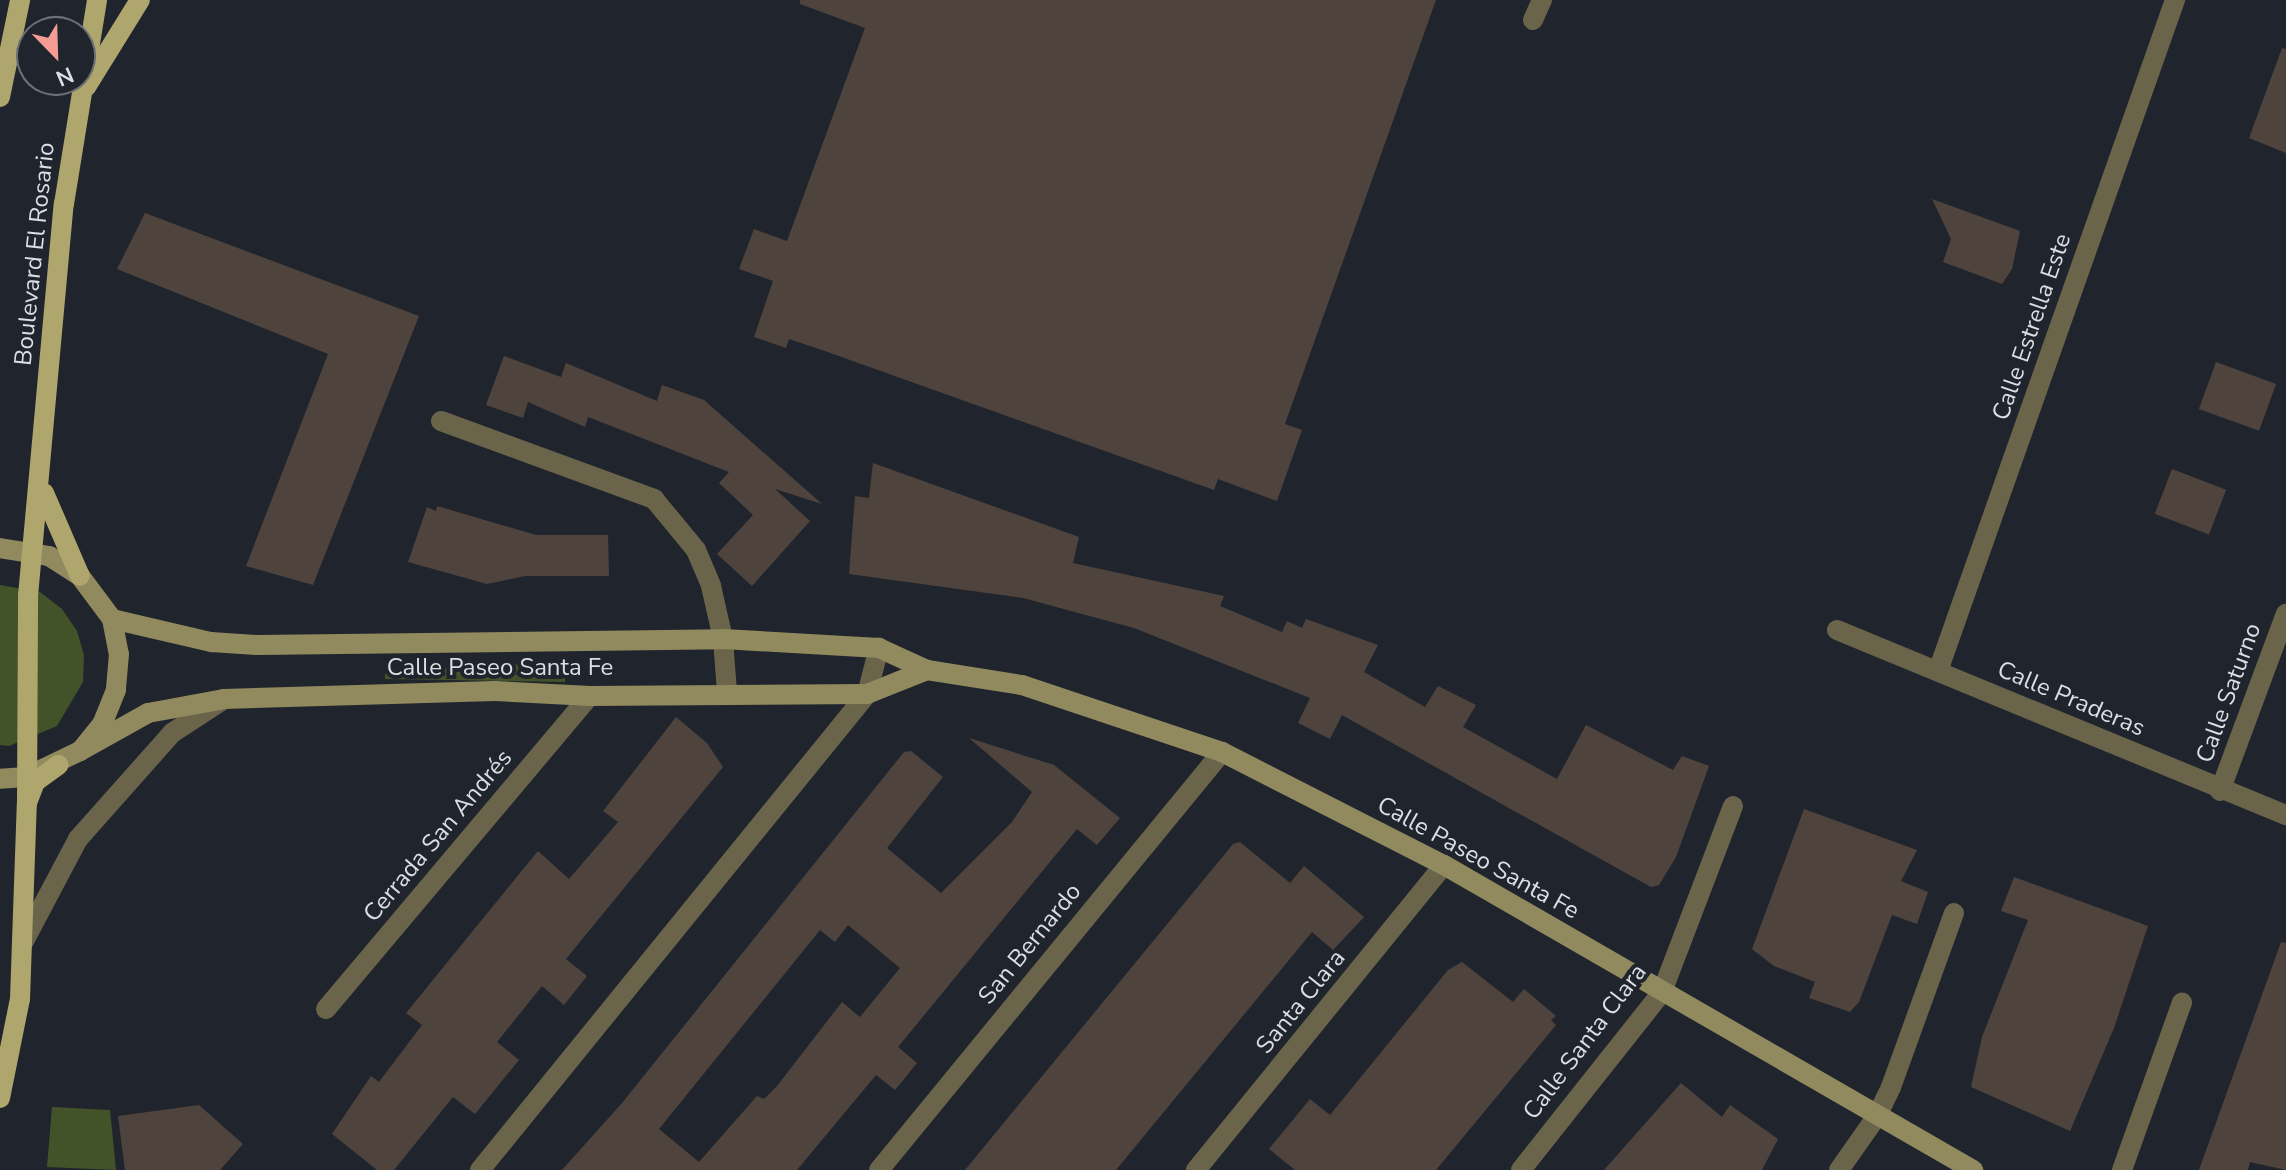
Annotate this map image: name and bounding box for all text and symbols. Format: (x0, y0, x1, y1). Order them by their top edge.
north arrow (16, 16, 96, 96)
text: N (51, 59, 78, 93)
street label: Boulevard El Rosario (9, 141, 61, 367)
street label: Calle Estrella Este (1987, 230, 2077, 424)
street label: Calle Saturno (2190, 619, 2268, 767)
street label: Calle Paseo Santa Fe (387, 654, 613, 682)
street label: Calle Praderas (1993, 655, 2149, 743)
street label: Cerrada San Andrés (358, 744, 518, 928)
street label: Calle Paseo Santa Fe (1372, 790, 1584, 926)
street label: San Bernardo (973, 878, 1087, 1010)
street label: Santa Clara (1250, 944, 1352, 1060)
street label: Calle Santa Clara (1517, 959, 1653, 1125)

